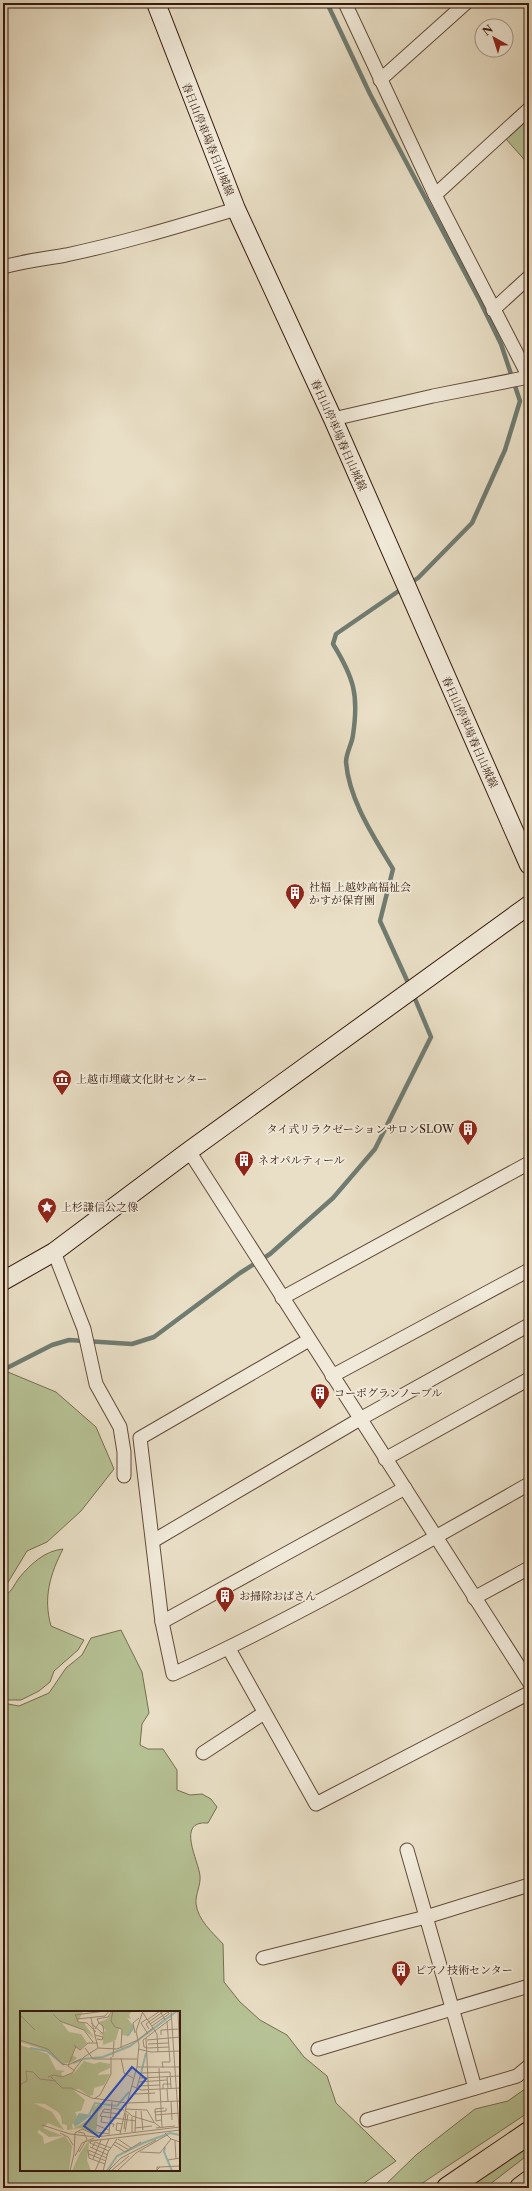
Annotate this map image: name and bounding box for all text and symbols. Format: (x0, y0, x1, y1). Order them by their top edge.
north arrow (474, 18, 514, 58)
text: N (480, 22, 496, 39)
street label: 春日山停車場春日山城線 (179, 80, 237, 198)
street label: 春日山停車場春日山城線 (308, 377, 370, 493)
street label: 春日山停車場春日山城線 (439, 674, 501, 790)
place label: 社福 上越妙高福祉会 かすが保育園 (309, 880, 411, 907)
building icon: 社福 上越妙高福祉会 かすが保育園 (284, 882, 306, 910)
museum icon: 上越市埋蔵文化財センター (51, 1068, 73, 1096)
place label: 上越市埋蔵文化財センター (76, 1072, 208, 1086)
building icon: タイ式リラクゼーションサロンSLOW (457, 1118, 479, 1146)
place label: タイ式リラクゼーションサロンSLOW (266, 1122, 455, 1136)
building icon: ネオパルティール (233, 1149, 255, 1177)
place label: ネオパルティール (258, 1153, 345, 1167)
place icon: 上杉謙信公之像 (36, 1196, 58, 1224)
place label: 上杉謙信公之像 (61, 1200, 138, 1214)
building icon: コーポグランノーブル (309, 1382, 331, 1410)
place label: コーポグランノーブル (334, 1386, 442, 1400)
building icon: お掃除おばさん (214, 1585, 236, 1613)
place label: お掃除おばさん (239, 1589, 316, 1603)
building icon: ピアノ技術センター (390, 1959, 412, 1987)
place label: ピアノ技術センター (415, 1963, 513, 1977)
inset map (20, 2011, 180, 2171)

